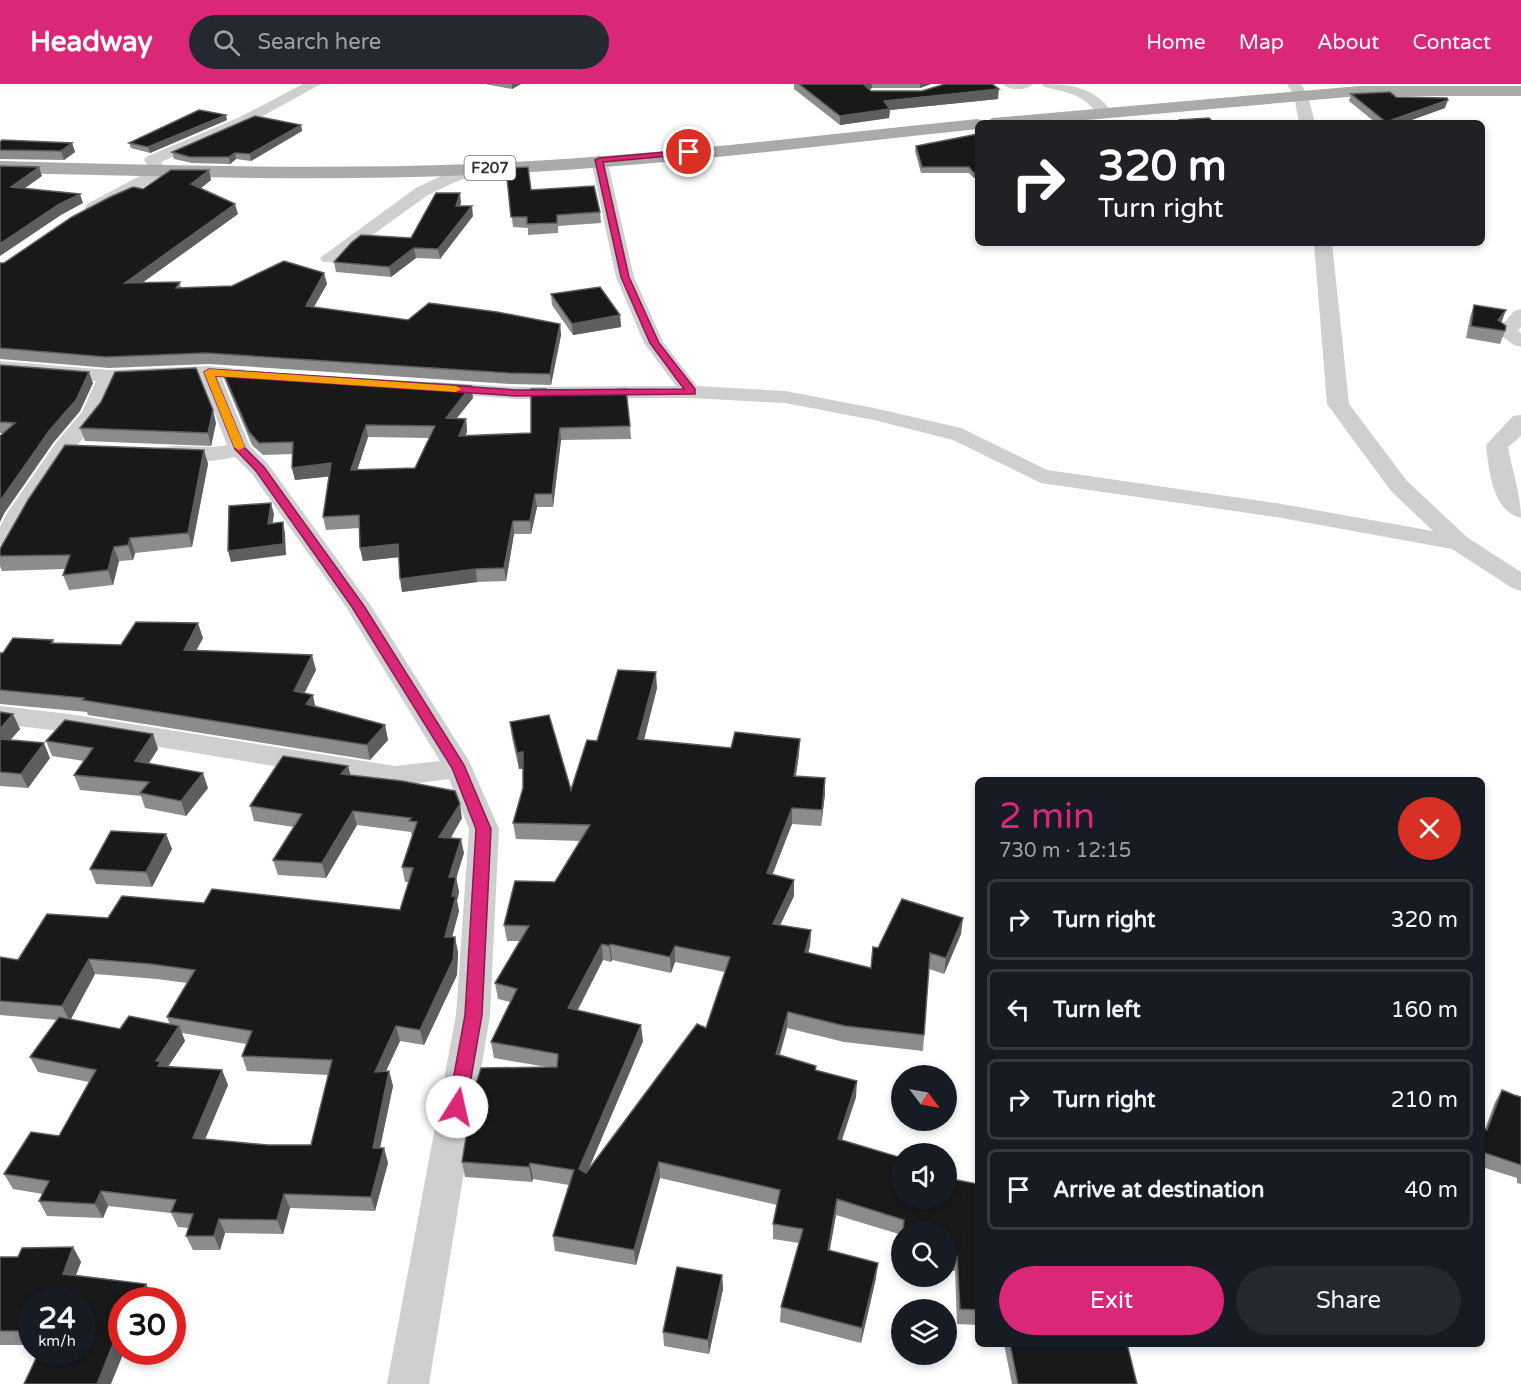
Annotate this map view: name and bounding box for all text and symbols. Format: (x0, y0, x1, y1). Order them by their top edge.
search box (189, 15, 609, 69)
text: Headway (30, 25, 153, 59)
icon: search (210, 26, 243, 59)
text: Search here (258, 29, 381, 55)
text: Home (1146, 30, 1206, 55)
text: Map (1239, 30, 1284, 55)
text: About (1317, 30, 1379, 55)
text: Contact (1412, 30, 1491, 55)
pin (663, 126, 714, 177)
icon: arrive (672, 135, 705, 168)
text: 320 m (1098, 141, 1227, 192)
icon: right (999, 144, 1077, 222)
road number: F207 (464, 156, 516, 180)
text: Turn right (1098, 192, 1224, 225)
text: 2 min (999, 795, 1095, 838)
button: close (1398, 797, 1461, 860)
text: 730 m · 12:15 (999, 839, 1131, 863)
icon: right (1002, 903, 1035, 936)
text: Turn right (1053, 907, 1155, 933)
text: 320 m (1391, 907, 1458, 933)
icon: left (1002, 993, 1035, 1026)
text: Turn left (1053, 997, 1141, 1023)
text: 160 m (1391, 997, 1458, 1023)
north arrow (891, 1065, 957, 1131)
map controls (891, 1065, 957, 1365)
position arrow (425, 1075, 489, 1139)
icon: right (1002, 1083, 1035, 1116)
text: Turn right (1053, 1087, 1155, 1113)
text: 210 m (1391, 1087, 1458, 1113)
button: sound (891, 1143, 957, 1209)
icon: arrive (1002, 1173, 1035, 1206)
text: Arrive at destination (1053, 1177, 1264, 1203)
text: 40 m (1404, 1177, 1458, 1203)
button: search (891, 1221, 957, 1287)
button: Exit (999, 1266, 1224, 1335)
button: Share (1236, 1266, 1461, 1335)
speed limit sign: 30 (108, 1287, 186, 1365)
button: layers (891, 1299, 957, 1365)
text: 24 (38, 1300, 76, 1337)
text: km/h (38, 1332, 76, 1350)

